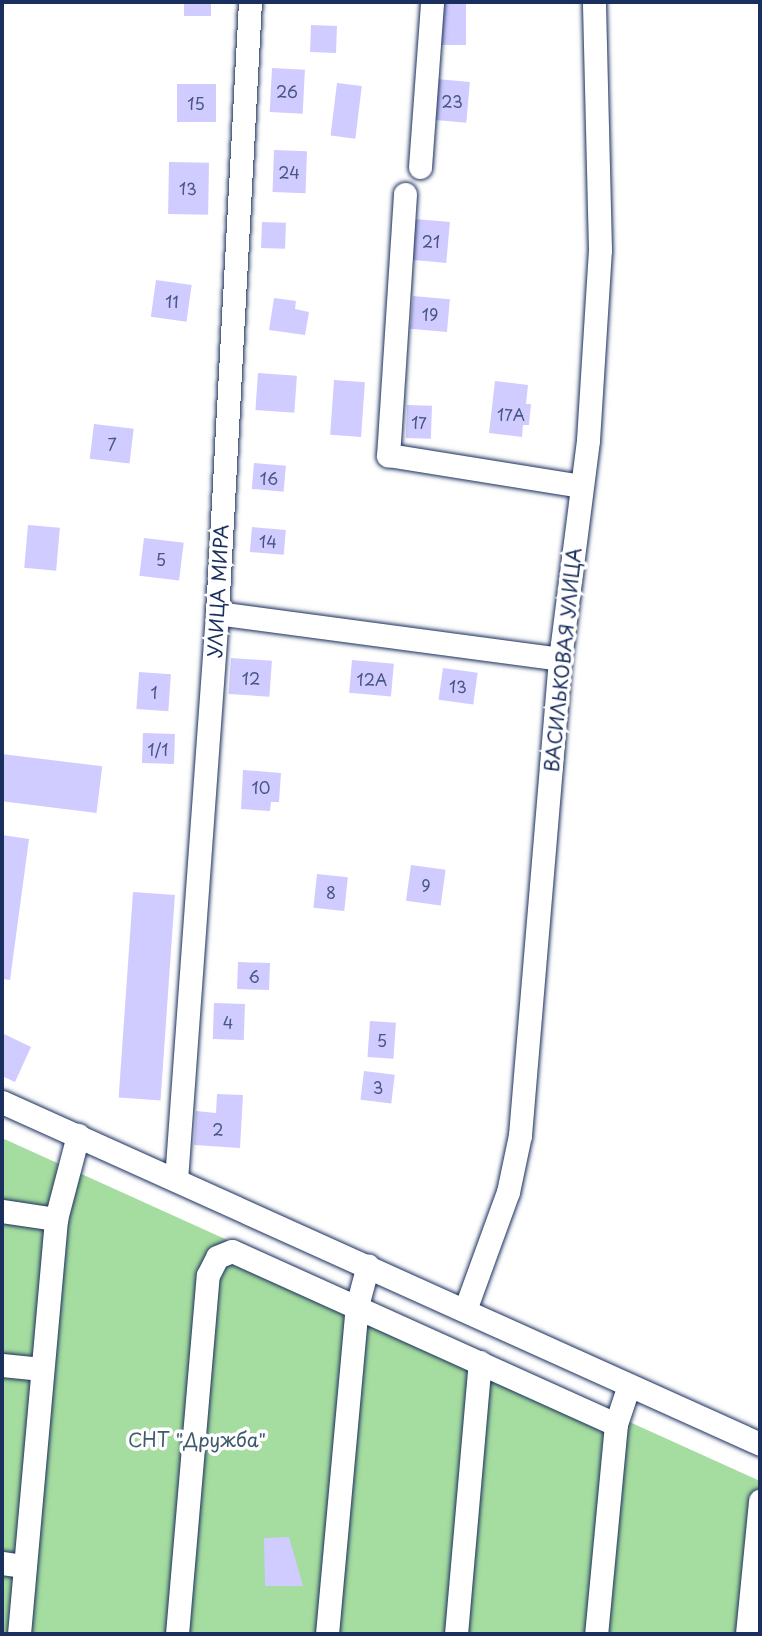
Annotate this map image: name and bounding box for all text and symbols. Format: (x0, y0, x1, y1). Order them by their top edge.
house number: 26 (276, 81, 298, 101)
house number: 23 (441, 91, 463, 111)
house number: 15 (187, 93, 205, 113)
house number: 24 (278, 162, 300, 182)
house number: 13 (179, 178, 197, 198)
house number: 21 (422, 231, 440, 251)
house number: 11 (165, 291, 179, 311)
house number: 19 (422, 304, 438, 324)
house number: 17А (497, 404, 525, 424)
house number: 17 (411, 412, 427, 432)
house number: 7 (107, 434, 117, 454)
house number: 16 (260, 468, 278, 488)
street label: УЛИЦА МИРА (203, 523, 233, 659)
house number: 14 (259, 531, 277, 551)
street label: ВАСИЛЬКОВАЯ УЛИЦА (540, 547, 586, 773)
house number: 5 (156, 549, 166, 569)
house number: 12 (242, 668, 260, 688)
house number: 12А (357, 669, 387, 689)
house number: 13 (449, 676, 467, 696)
house number: 1 (150, 682, 158, 702)
house number: 1/1 (148, 739, 168, 759)
house number: 10 (252, 777, 270, 797)
house number: 9 (421, 875, 431, 895)
house number: 8 (326, 882, 336, 902)
house number: 6 (248, 966, 260, 986)
house number: 4 (223, 1012, 233, 1032)
house number: 5 (377, 1030, 387, 1050)
house number: 3 (373, 1077, 383, 1097)
house number: 2 (212, 1119, 224, 1139)
park label: СНТ "Дружба" (128, 1429, 266, 1451)

